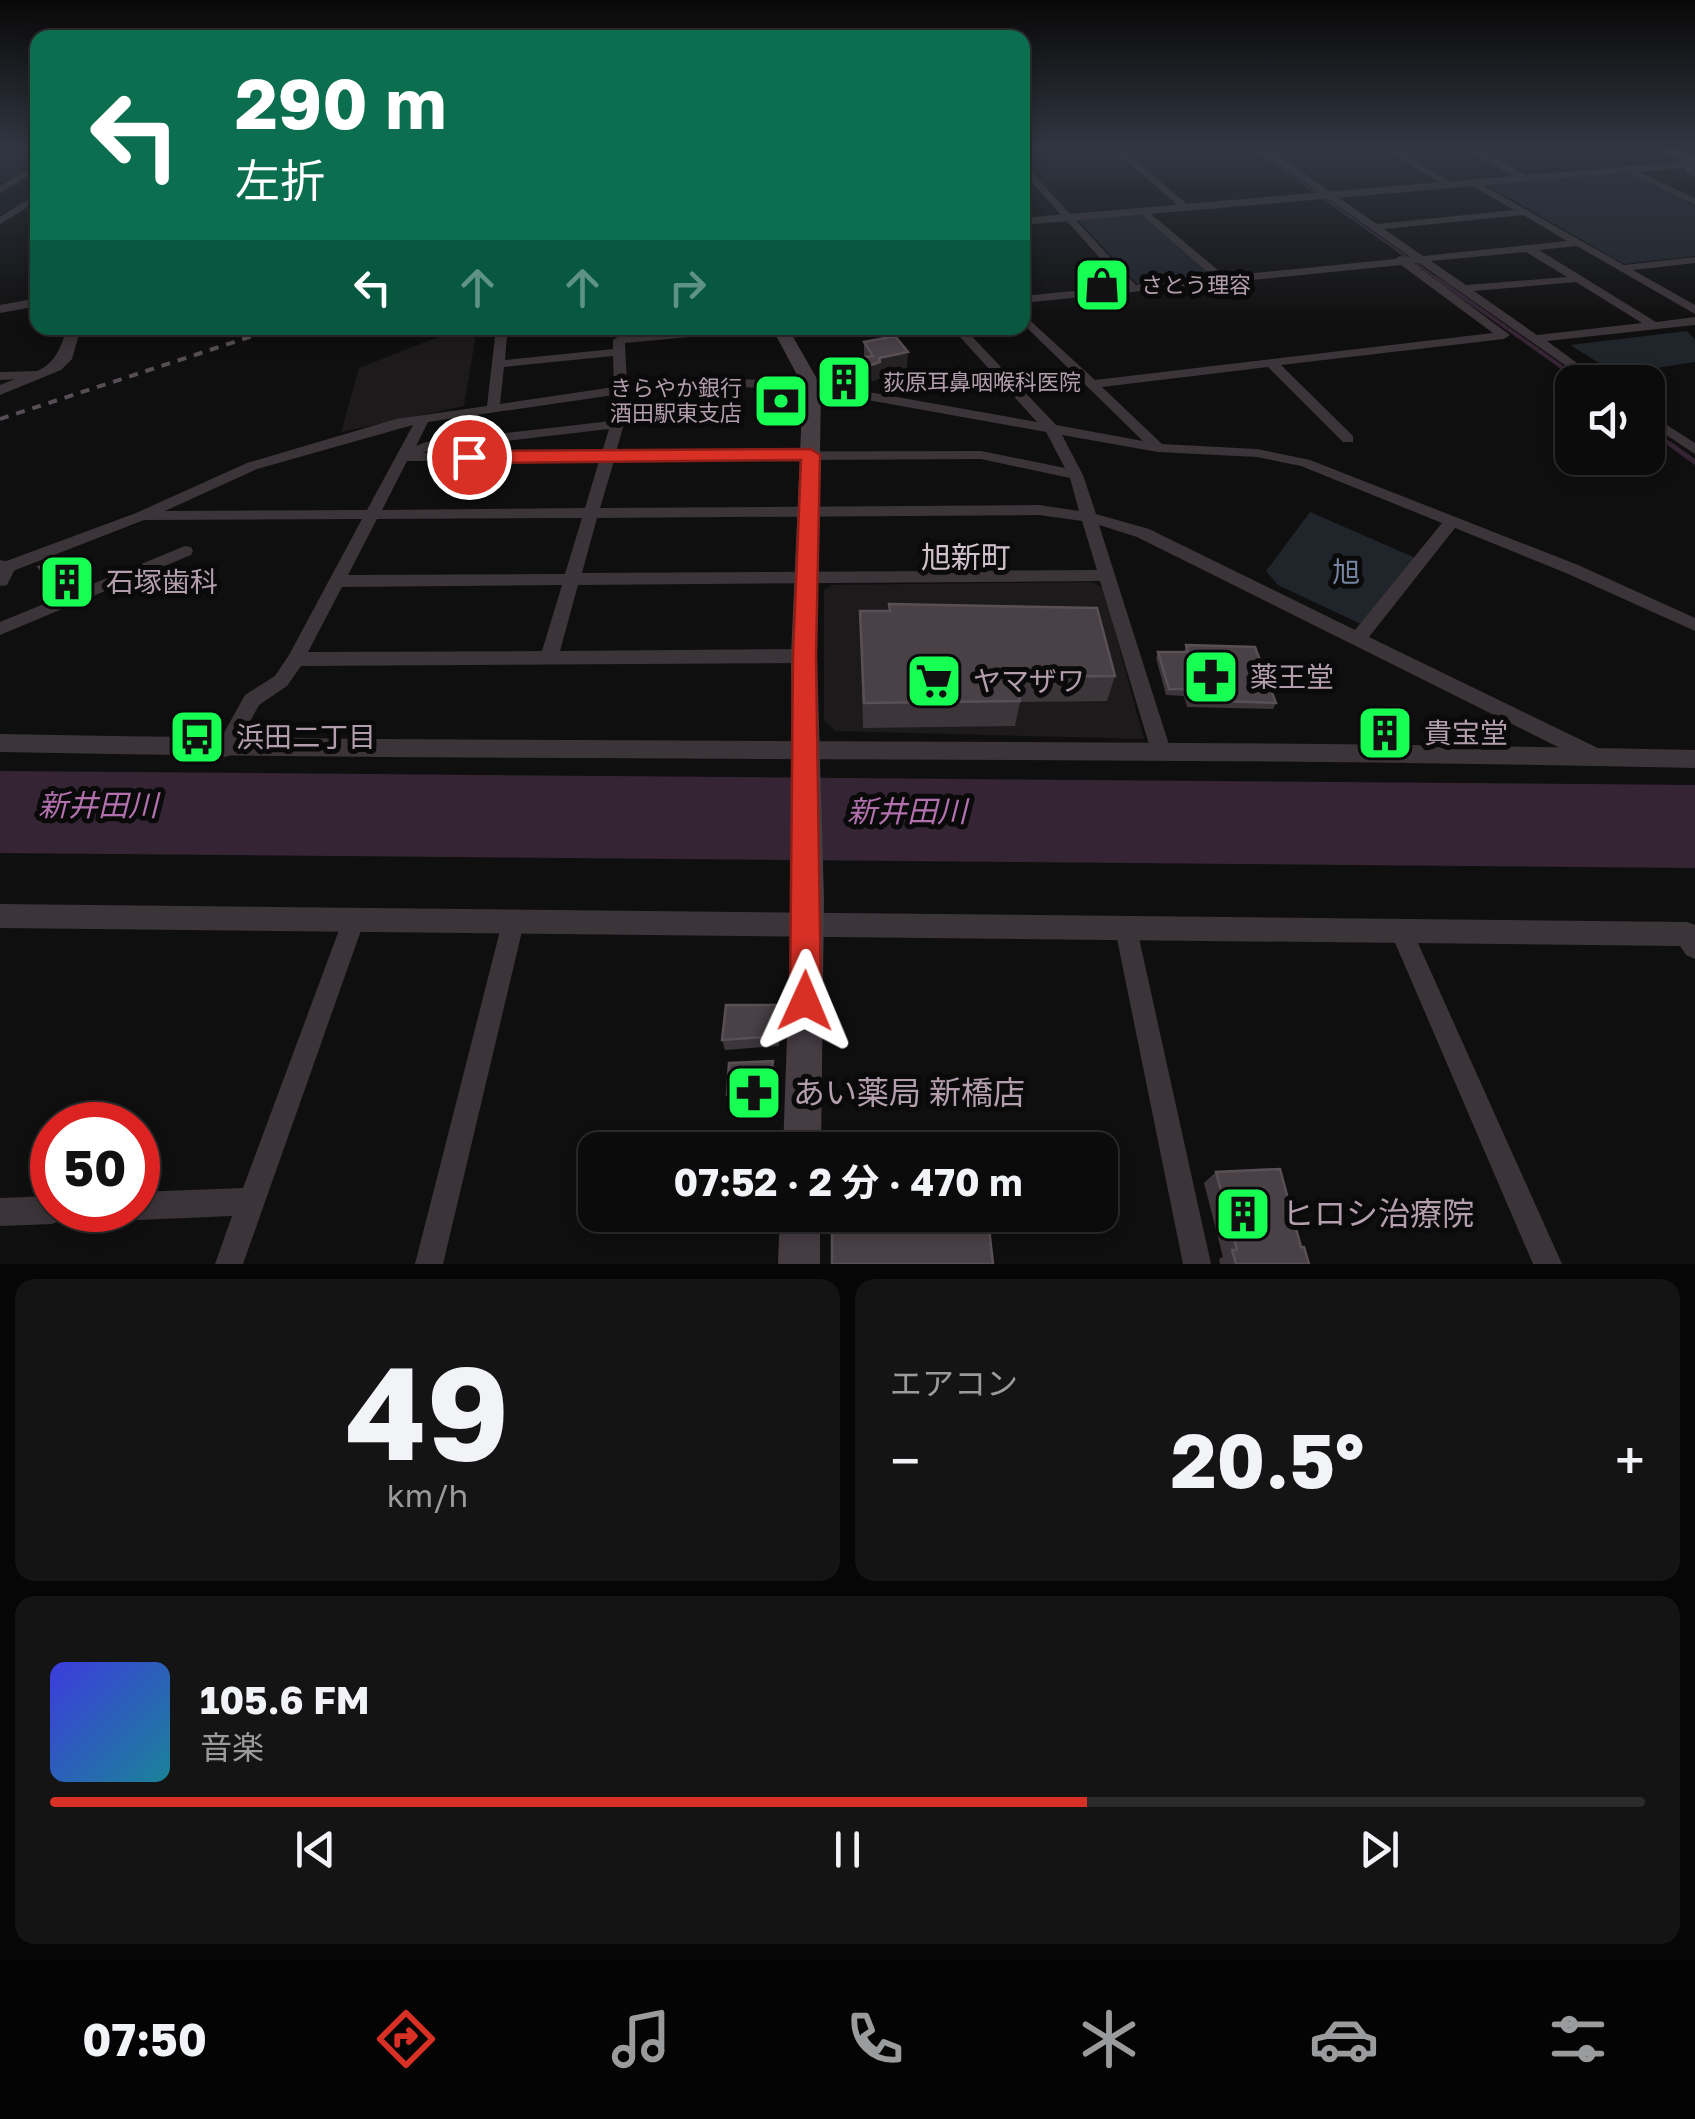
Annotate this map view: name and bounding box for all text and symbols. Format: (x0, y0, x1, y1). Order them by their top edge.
text: 290 m (235, 60, 446, 144)
icon: left (70, 70, 200, 200)
text: 左折 (235, 153, 325, 207)
shop icon: さとう理容 (1072, 255, 1132, 315)
icon: left (345, 260, 400, 315)
icon: ahead (450, 260, 505, 315)
icon: ahead (555, 260, 610, 315)
icon: right (660, 260, 715, 315)
place label: さとう理容 (1141, 271, 1251, 298)
building icon: 荻原耳鼻咽喉科医院 (814, 352, 874, 412)
map controls (1555, 365, 1665, 475)
button: sound (1555, 365, 1665, 475)
place label: 荻原耳鼻咽喉科医院 (883, 368, 1081, 395)
bank icon: きらやか銀行 酒田駅東支店 (751, 371, 811, 431)
place label: きらやか銀行 酒田駅東支店 (610, 374, 742, 426)
pin (427, 415, 512, 500)
icon: arrive (442, 430, 497, 485)
district label: 旭新町 (921, 539, 1011, 575)
building icon: 石塚歯科 (37, 552, 97, 612)
park label: 旭 (1332, 555, 1360, 588)
place label: 石塚歯科 (106, 565, 218, 598)
pharmacy icon: 薬王堂 (1181, 647, 1241, 707)
supermarket icon: ヤマザワ (904, 651, 964, 711)
place label: 薬王堂 (1250, 660, 1334, 693)
place label: ヤマザワ (973, 664, 1085, 697)
building icon: 貴宝堂 (1355, 703, 1415, 763)
bus stop icon: 浜田二丁目 (167, 707, 227, 767)
place label: 貴宝堂 (1424, 716, 1508, 749)
place label: 浜田二丁目 (236, 720, 376, 753)
water label: 新井田川 (38, 787, 161, 823)
water label: 新井田川 (847, 793, 970, 829)
position arrow (753, 949, 857, 1053)
pharmacy icon: あい薬局 新橋店 (724, 1063, 784, 1123)
place label: あい薬局 新橋店 (793, 1073, 1025, 1111)
speed limit sign: 50 (30, 1102, 160, 1232)
text: 07:52 · 2 分 · 470 m (674, 1159, 1022, 1204)
building icon: ヒロシ治療院 (1213, 1184, 1273, 1244)
place label: ヒロシ治療院 (1282, 1194, 1474, 1232)
text: 49 (346, 1333, 509, 1489)
text: エアコン (890, 1364, 1018, 1402)
text: 20.5° (1171, 1414, 1364, 1505)
text: − (890, 1427, 920, 1493)
text: + (1615, 1427, 1645, 1493)
text: km/h (387, 1476, 468, 1514)
text: 105.6 FM (200, 1677, 370, 1722)
text: 音楽 (200, 1728, 264, 1766)
icon: previous (288, 1822, 343, 1877)
icon: pause (820, 1822, 875, 1877)
icon: next (1352, 1822, 1407, 1877)
icon: directions (371, 2004, 441, 2074)
icon: music (606, 2004, 676, 2074)
icon: phone (840, 2004, 910, 2074)
icon: climate (1074, 2004, 1144, 2074)
icon: car (1309, 2004, 1379, 2074)
icon: filters (1543, 2004, 1613, 2074)
text: 07:50 (82, 2012, 207, 2066)

